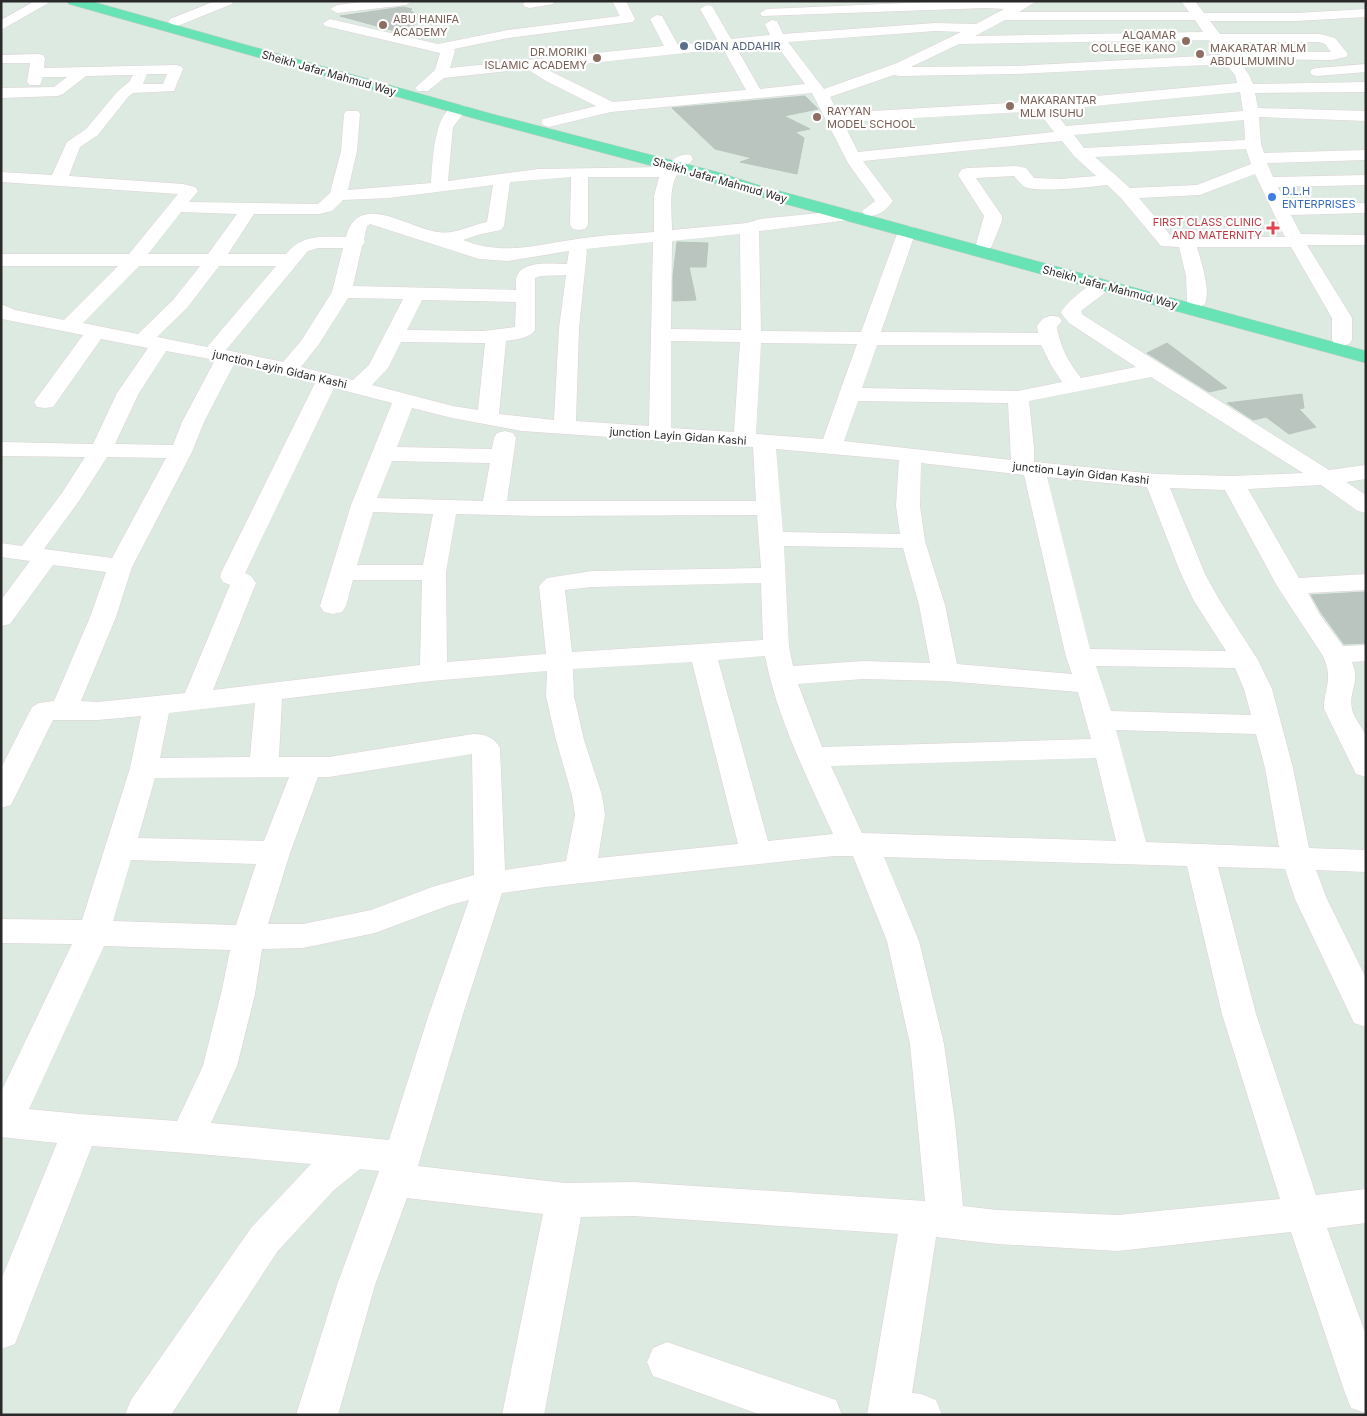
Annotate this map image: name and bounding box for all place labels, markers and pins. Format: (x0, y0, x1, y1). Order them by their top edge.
place label: ABU HANIFA ACADEMY (393, 12, 460, 39)
marker: ABU HANIFA ACADEMY (377, 19, 389, 31)
place label: ALQAMAR COLLEGE KANO (1091, 28, 1176, 55)
marker: ALQAMAR COLLEGE KANO (1180, 35, 1192, 47)
place label: GIDAN ADDAHIR (694, 39, 781, 53)
marker: GIDAN ADDAHIR (678, 40, 690, 52)
place label: MAKARATAR MLM ABDULMUMINU (1210, 41, 1306, 68)
place label: DR.MORIKI ISLAMIC ACADEMY (485, 45, 588, 72)
marker: MAKARATAR MLM ABDULMUMINU (1194, 48, 1206, 60)
marker: DR.MORIKI ISLAMIC ACADEMY (591, 52, 603, 64)
place label: MAKARANTAR MLM ISUHU (1020, 93, 1096, 120)
marker: MAKARANTAR MLM ISUHU (1004, 100, 1016, 112)
place label: RAYYAN MODEL SCHOOL (827, 104, 916, 131)
marker: RAYYAN MODEL SCHOOL (811, 111, 823, 123)
place label: D.L.H ENTERPRISES (1282, 184, 1355, 211)
marker: D.L.H ENTERPRISES (1266, 191, 1278, 203)
place label: FIRST CLASS CLINIC AND MATERNITY (1153, 215, 1263, 242)
marker: FIRST CLASS CLINIC AND MATERNITY (1266, 221, 1280, 235)

